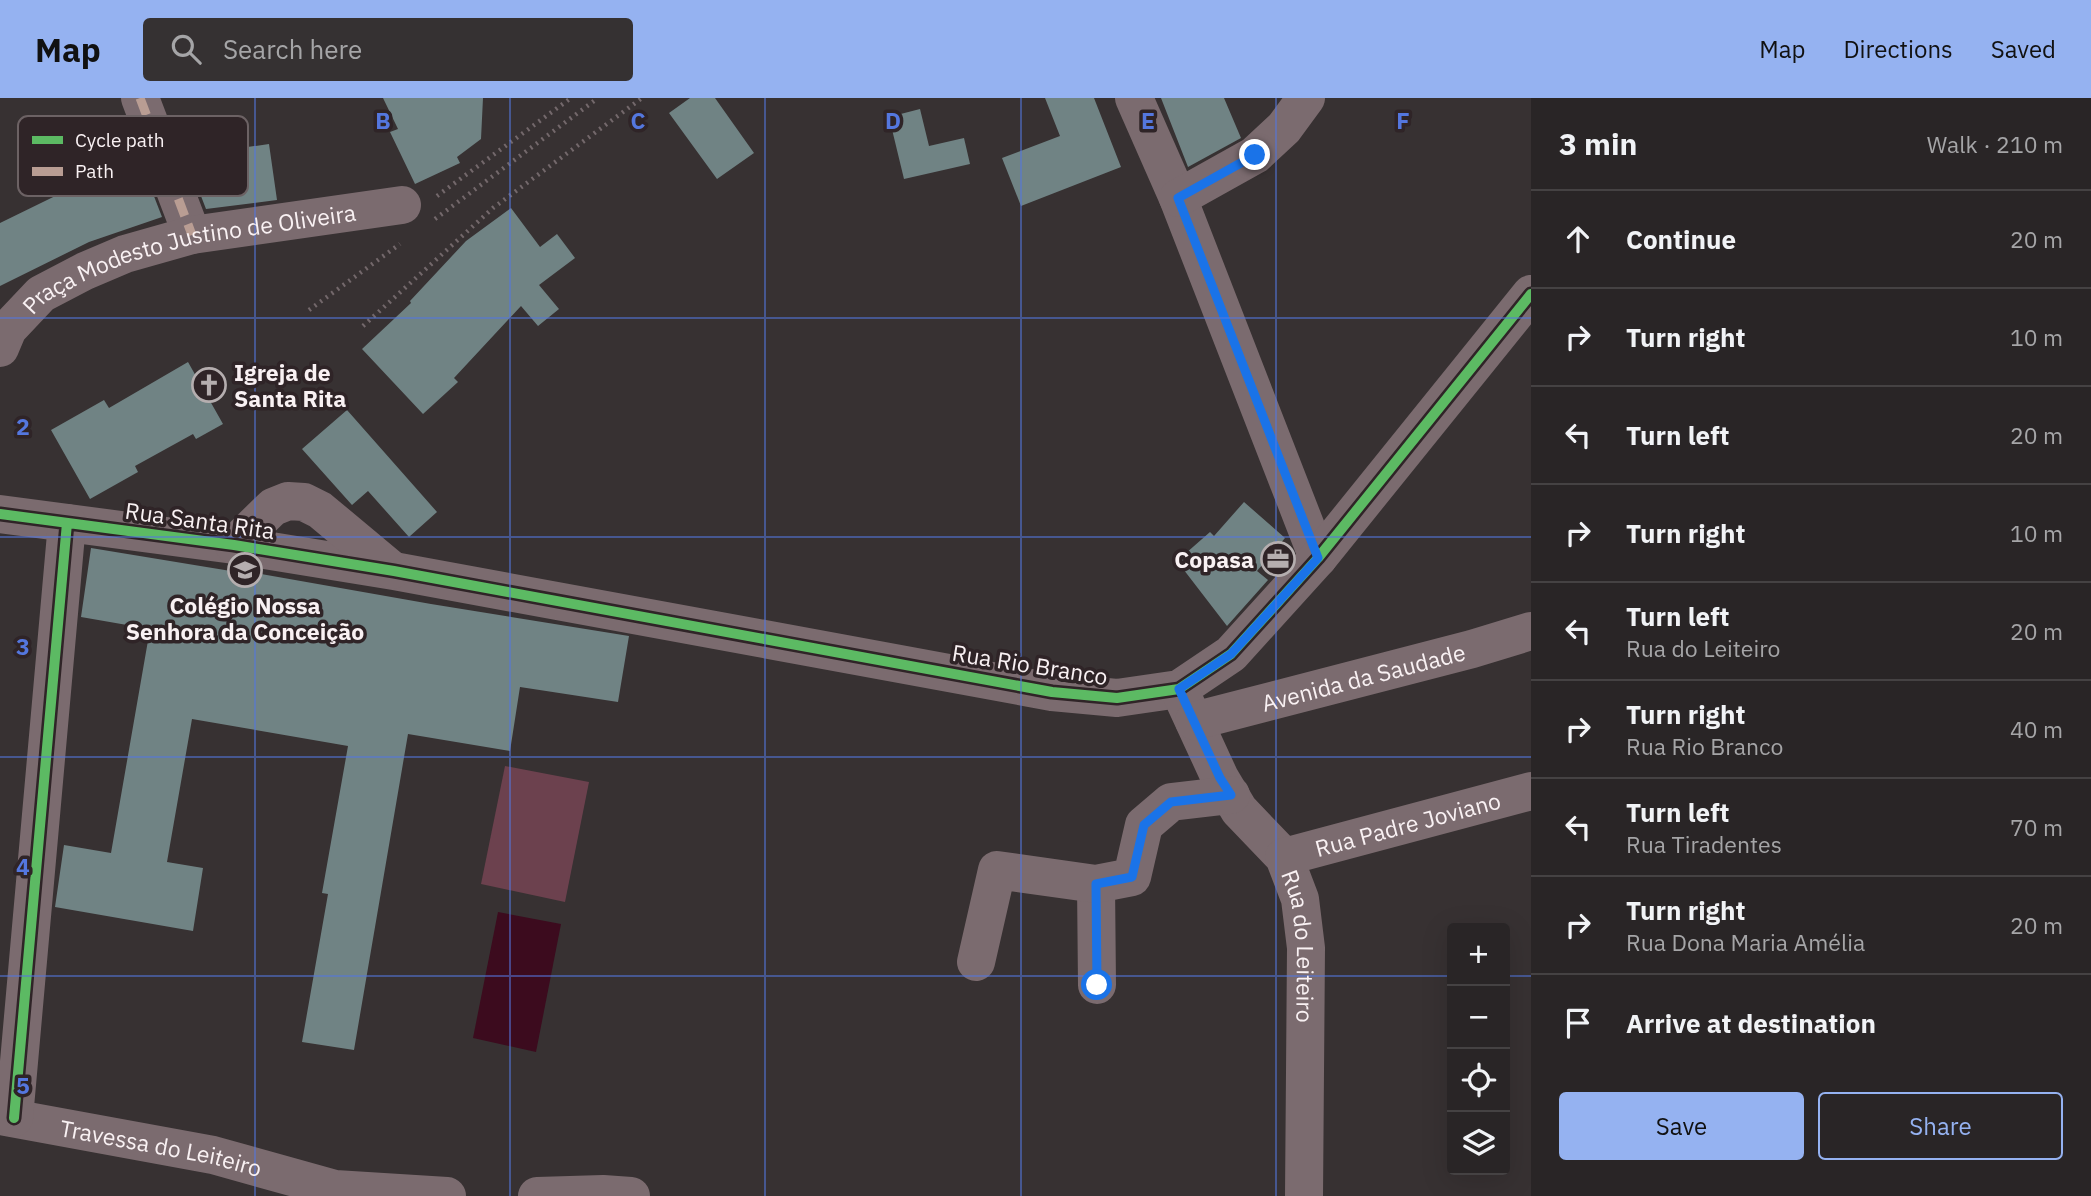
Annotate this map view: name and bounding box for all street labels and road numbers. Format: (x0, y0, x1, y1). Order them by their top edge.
street label: Praça Modesto Justino de Oliveira (15, 197, 358, 320)
street label: Rua Santa Rita (123, 495, 277, 545)
street label: Avenida da Saudade (1258, 636, 1469, 718)
street label: Rua Rio Branco (950, 637, 1110, 691)
street label: Rua Padre Joviano (1311, 785, 1504, 863)
street label: Rua do Leiteiro (1275, 865, 1321, 1023)
street label: Travessa do Leiteiro (58, 1112, 265, 1183)

